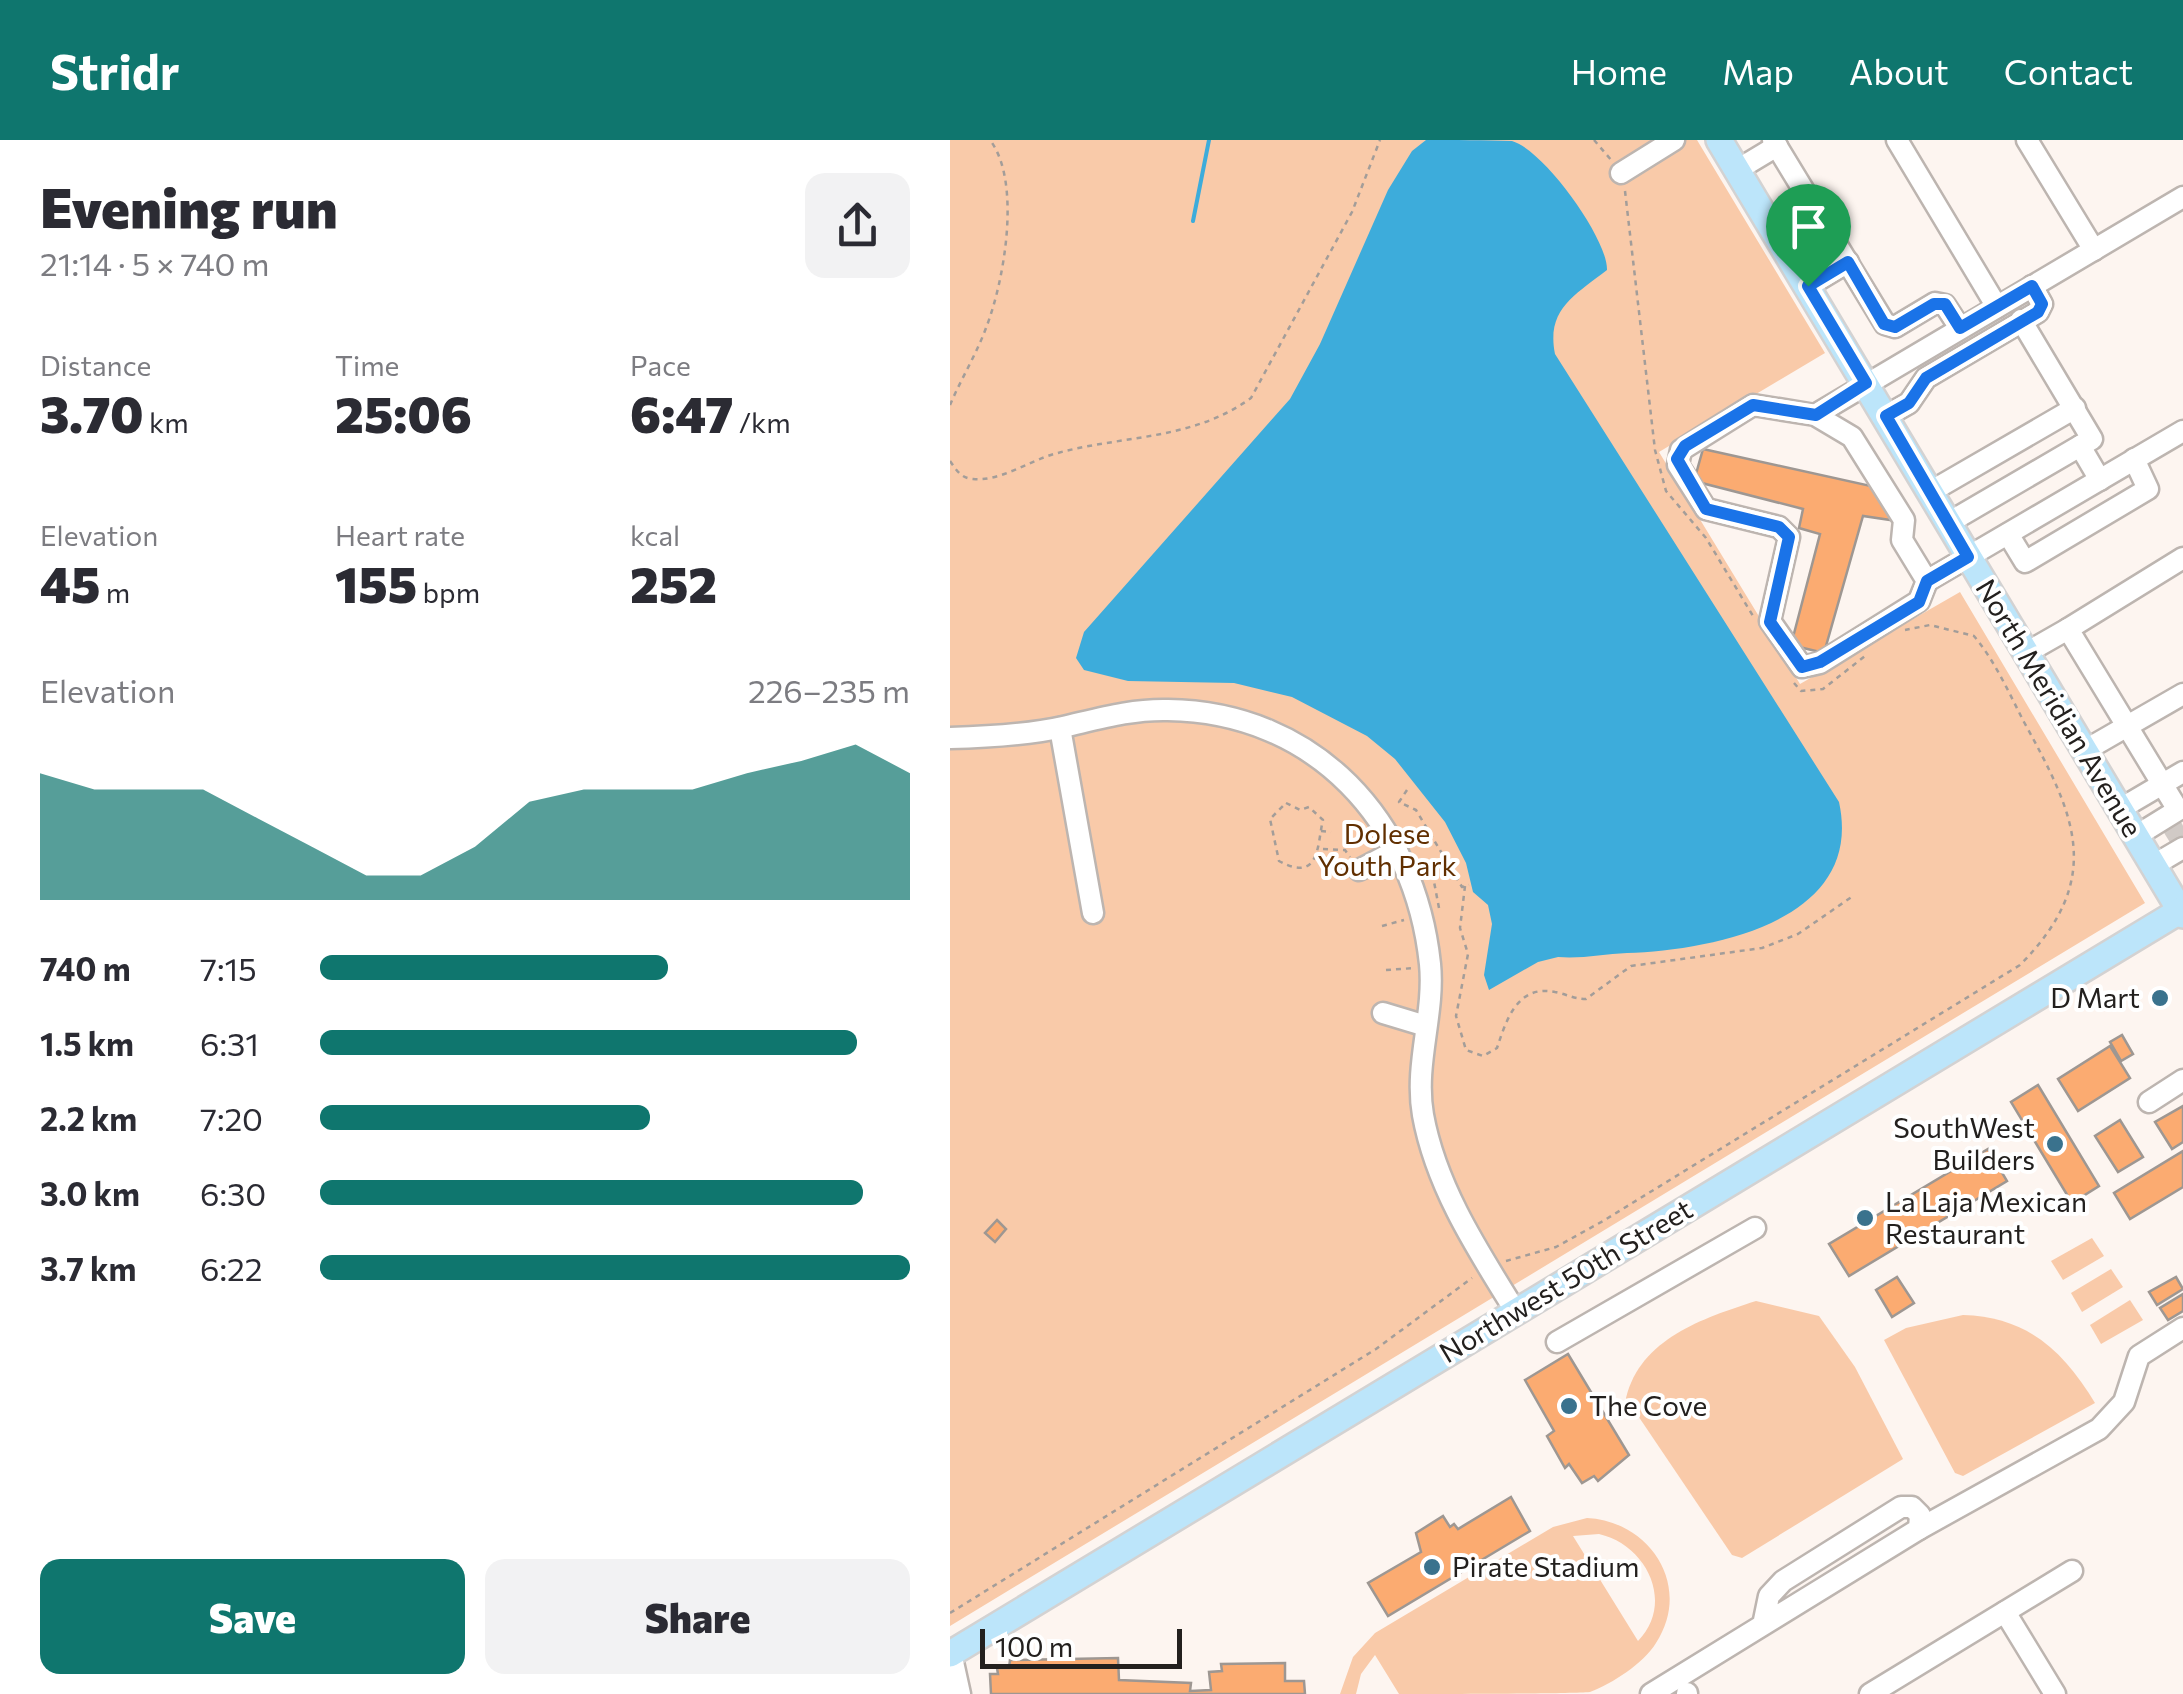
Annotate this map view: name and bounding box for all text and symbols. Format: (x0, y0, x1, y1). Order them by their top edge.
text: Stridr (50, 41, 180, 100)
text: Home (1571, 49, 1667, 92)
text: Map (1722, 49, 1794, 92)
text: About (1849, 49, 1949, 92)
text: Contact (2004, 49, 2133, 92)
text: Evening run (40, 172, 338, 239)
button: share (805, 173, 910, 278)
pin (1766, 184, 1851, 287)
icon: arrive (1781, 199, 1836, 254)
text: 21:14 · 5 × 740 m (40, 243, 270, 283)
text: Distance (40, 348, 151, 382)
text: Time (335, 348, 399, 382)
text: Pace (630, 348, 691, 382)
text: 3.70 (40, 382, 144, 443)
text: 25:06 (335, 382, 472, 443)
text: 6:47 (630, 382, 733, 443)
text: km (144, 405, 189, 439)
text: /km (733, 405, 791, 439)
text: Elevation (40, 518, 158, 552)
text: Heart rate (335, 518, 465, 552)
text: kcal (630, 518, 680, 552)
text: 45 (40, 552, 100, 613)
text: 155 (335, 552, 417, 613)
text: 252 (630, 552, 717, 613)
street label: North Meridian Avenue (1969, 572, 2150, 842)
text: m (100, 575, 130, 609)
text: bpm (417, 575, 480, 609)
text: Elevation (40, 670, 175, 710)
text: 226–235 m (748, 670, 910, 710)
park label: Dolese Youth Park (1317, 816, 1457, 882)
text: 740 m (40, 948, 131, 988)
text: 7:15 (200, 948, 257, 988)
place label: D Mart (2050, 980, 2140, 1014)
marker: D Mart (2149, 987, 2171, 1009)
text: 1.5 km (40, 1023, 134, 1063)
text: 6:31 (200, 1023, 259, 1063)
text: 2.2 km (40, 1098, 137, 1138)
text: 7:20 (200, 1098, 263, 1138)
place label: SouthWest Builders (1893, 1110, 2035, 1176)
marker: SouthWest Builders (2044, 1133, 2066, 1155)
text: 3.0 km (40, 1173, 140, 1213)
text: 6:30 (200, 1173, 266, 1213)
place label: La Laja Mexican Restaurant (1885, 1184, 2087, 1250)
street label: Northwest 50th Street (1433, 1191, 1698, 1369)
marker: La Laja Mexican Restaurant (1854, 1207, 1876, 1229)
text: 3.7 km (40, 1248, 136, 1288)
text: 6:22 (200, 1248, 262, 1288)
place label: The Cove (1589, 1388, 1707, 1422)
marker: The Cove (1558, 1395, 1580, 1417)
place label: Pirate Stadium (1452, 1549, 1639, 1583)
marker: Pirate Stadium (1421, 1556, 1443, 1578)
button: Save (40, 1559, 465, 1674)
button: Share (485, 1559, 910, 1674)
scale bar (980, 1624, 1182, 1668)
text: 100 m (995, 1629, 1073, 1663)

